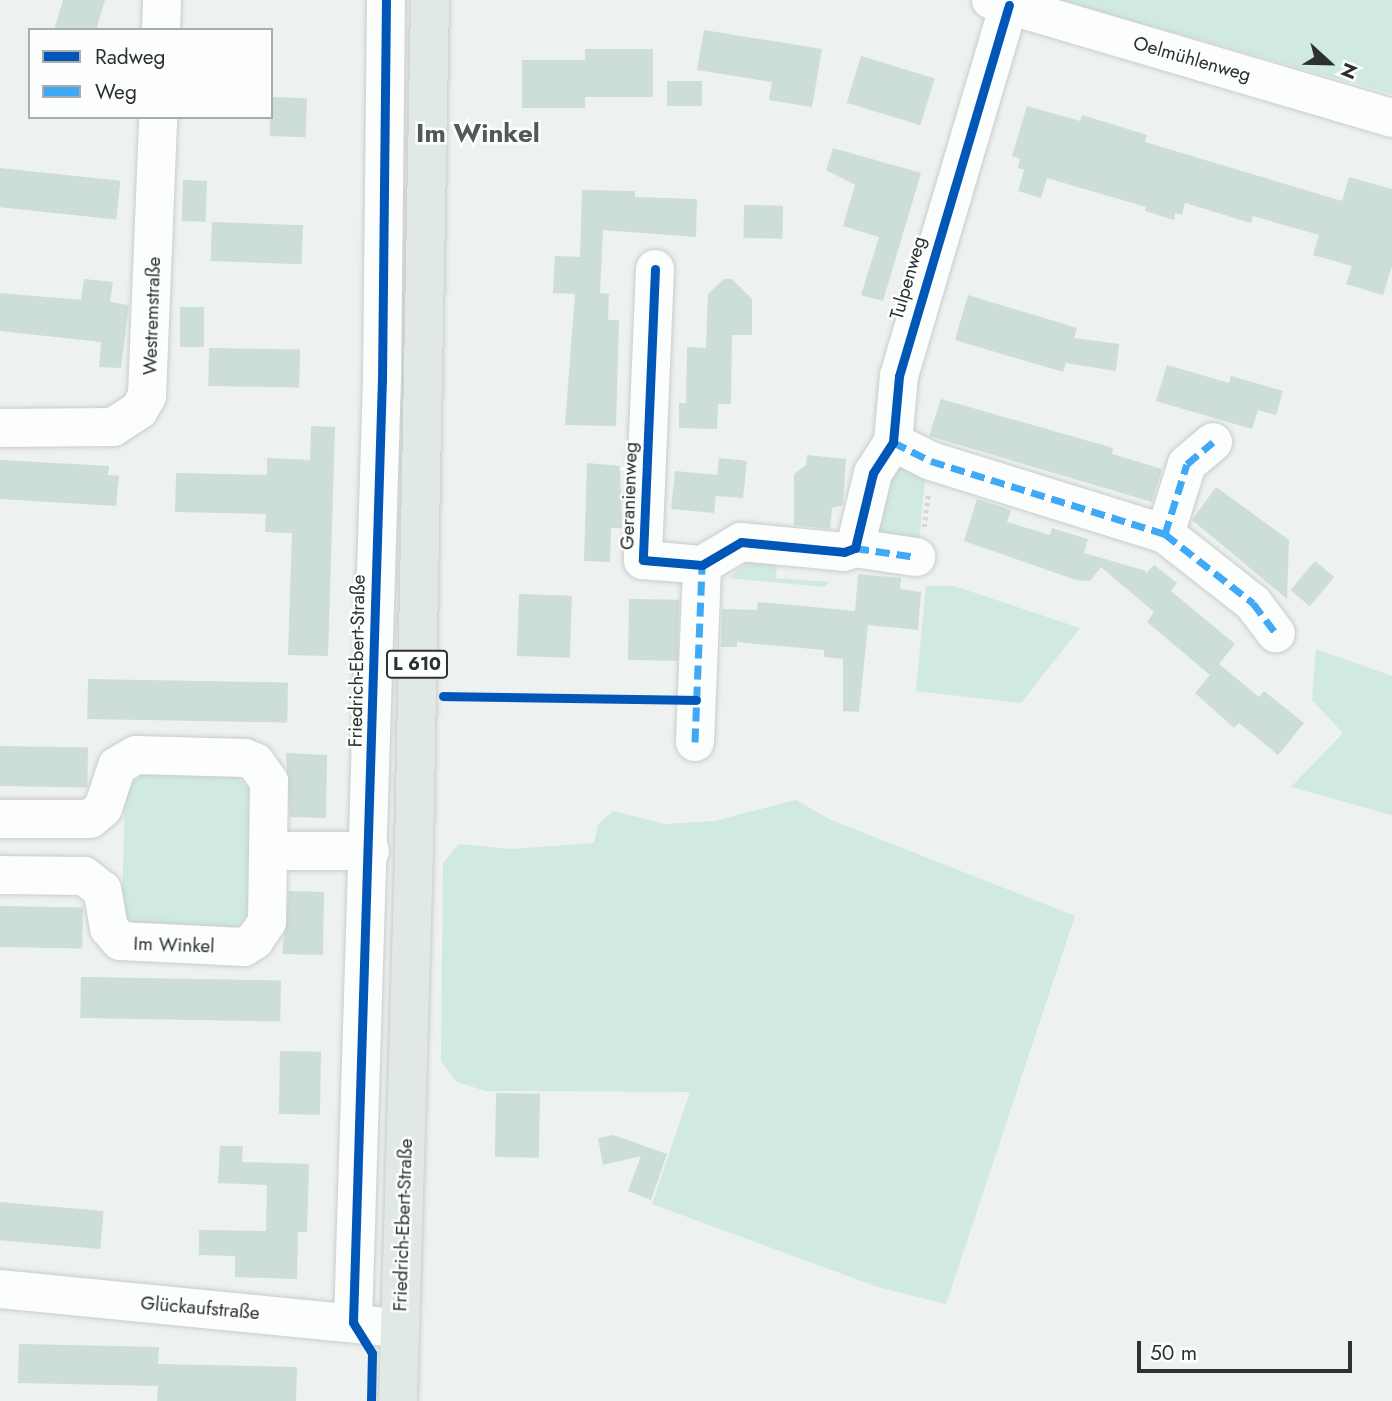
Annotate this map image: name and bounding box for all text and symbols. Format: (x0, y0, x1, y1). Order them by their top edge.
legend (28, 28, 273, 119)
north arrow (1294, 28, 1364, 98)
street label: Oelmühlenweg (1131, 31, 1253, 87)
text: Radweg (95, 42, 166, 72)
text: N (1334, 59, 1364, 83)
text: Weg (95, 77, 137, 107)
district label: Im Winkel (416, 118, 540, 150)
street label: Tulpenweg (885, 234, 931, 322)
street label: Westremstraße (139, 256, 165, 376)
street label: Geranienweg (616, 442, 642, 550)
street label: Friedrich-Ebert-Straße (344, 574, 370, 748)
road number: L 610 (386, 650, 448, 678)
street label: Im Winkel (133, 932, 215, 958)
street label: Friedrich-Ebert-Straße (389, 1138, 417, 1312)
street label: Glückaufstraße (140, 1291, 260, 1325)
scale bar (1140, 1328, 1355, 1372)
text: 50 m (1150, 1338, 1197, 1368)

